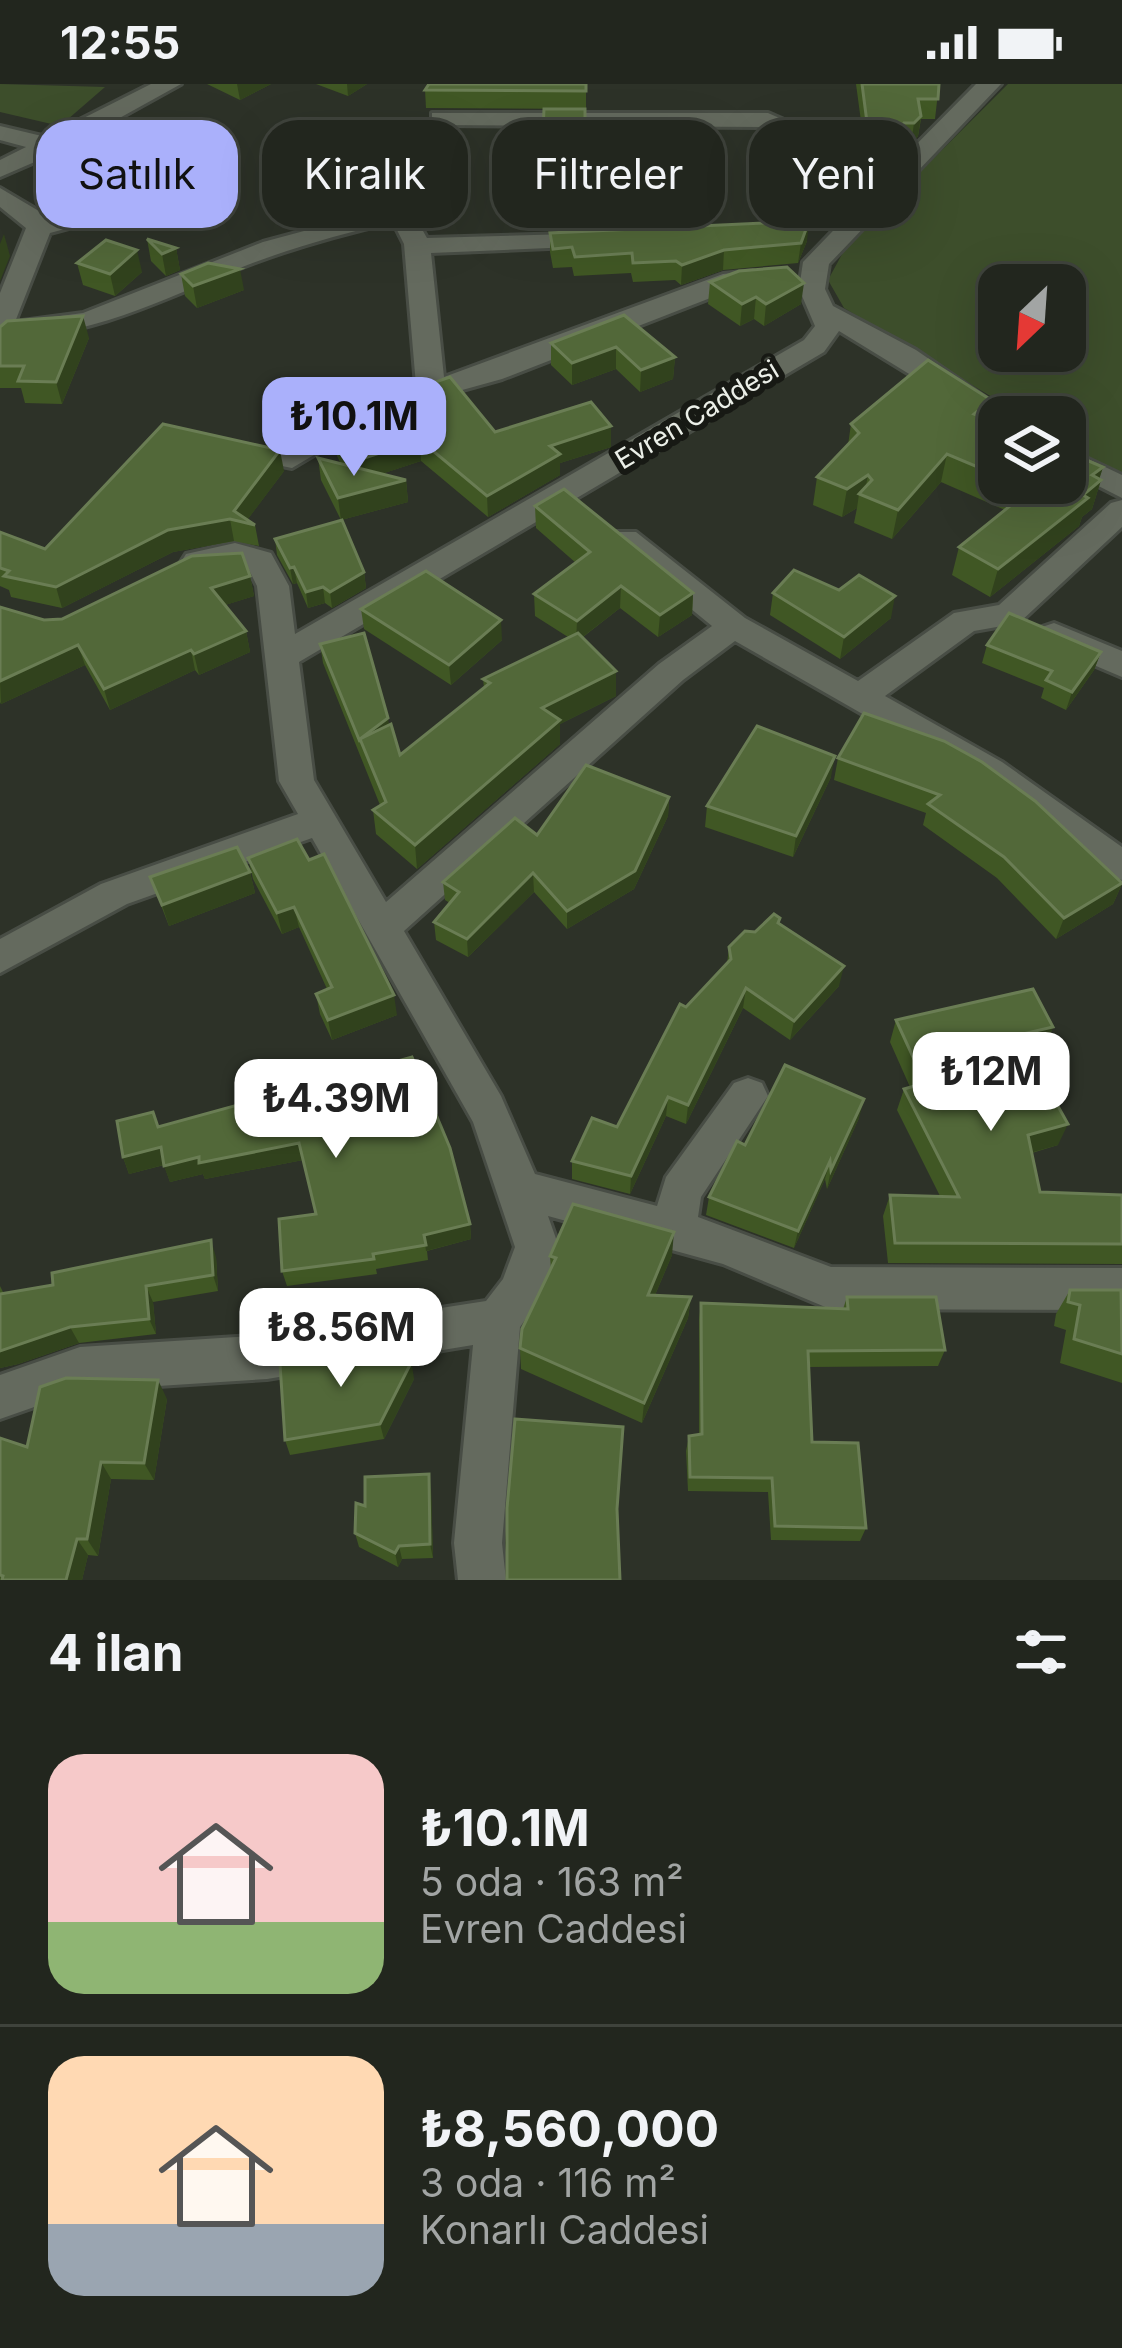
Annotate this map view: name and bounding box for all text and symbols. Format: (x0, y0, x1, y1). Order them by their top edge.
text: 12:55 (60, 15, 180, 70)
chip: Satılık (36, 120, 238, 228)
chip: Kiralık (262, 120, 468, 228)
chip: Filtreler (492, 120, 725, 228)
chip: Yeni (749, 120, 918, 228)
north arrow (978, 264, 1086, 372)
map controls (978, 264, 1086, 504)
street label: Evren Caddesi (609, 353, 784, 476)
pin: ₺10.1M (256, 377, 452, 479)
text: ₺10.1M (289, 392, 419, 439)
button: layers (978, 396, 1086, 504)
pin: ₺12M (920, 1032, 1062, 1134)
text: ₺12M (940, 1047, 1042, 1094)
pin: ₺4.39M (238, 1059, 434, 1161)
text: ₺4.39M (261, 1074, 411, 1121)
pin: ₺8.56M (243, 1288, 439, 1390)
text: ₺8.56M (266, 1303, 416, 1350)
icon: filters (1008, 1619, 1074, 1685)
text: 4 ilan (48, 1622, 184, 1683)
text: ₺10.1M (420, 1797, 590, 1858)
icon: home (144, 1802, 288, 1946)
text: 5 oda · 163 m² (420, 1858, 684, 1905)
text: Evren Caddesi (420, 1905, 687, 1952)
text: ₺8,560,000 (420, 2098, 719, 2159)
icon: home (144, 2104, 288, 2248)
text: 3 oda · 116 m² (420, 2159, 676, 2206)
text: Konarlı Caddesi (420, 2206, 709, 2253)

